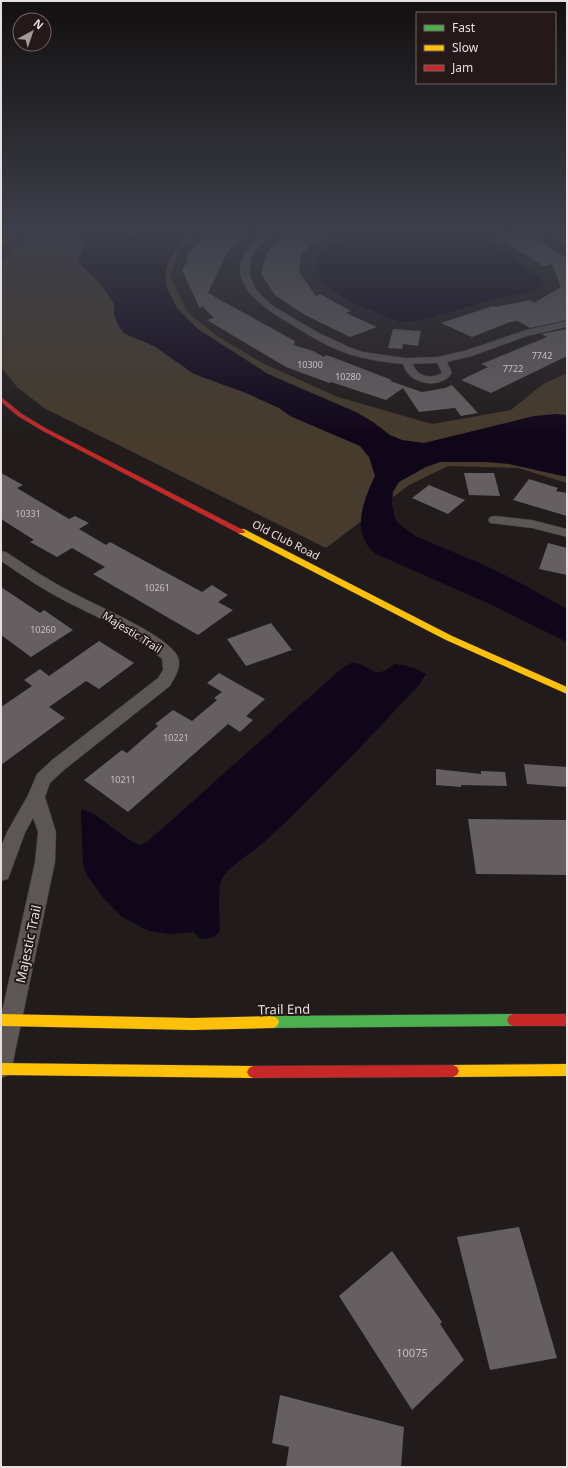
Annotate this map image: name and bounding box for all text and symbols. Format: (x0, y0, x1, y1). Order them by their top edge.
north arrow (12, 12, 52, 52)
legend (416, 12, 556, 84)
text: N (30, 15, 47, 33)
text: Fast (452, 19, 476, 36)
text: Slow (452, 39, 479, 56)
text: Jam (451, 59, 473, 76)
house number: 7742 (532, 349, 552, 362)
house number: 10300 (297, 358, 323, 371)
house number: 7722 (503, 362, 523, 375)
house number: 10280 (335, 370, 361, 383)
house number: 10331 (15, 507, 41, 520)
street label: Old Club Road (250, 516, 322, 563)
house number: 10261 (144, 581, 170, 594)
street label: Majestic Trail (100, 607, 165, 656)
house number: 10260 (30, 623, 56, 636)
house number: 10221 (163, 731, 189, 744)
house number: 10211 (110, 773, 136, 786)
street label: Majestic Trail (11, 903, 45, 985)
street label: Trail End (258, 1000, 310, 1018)
house number: 10075 (396, 1345, 428, 1360)

